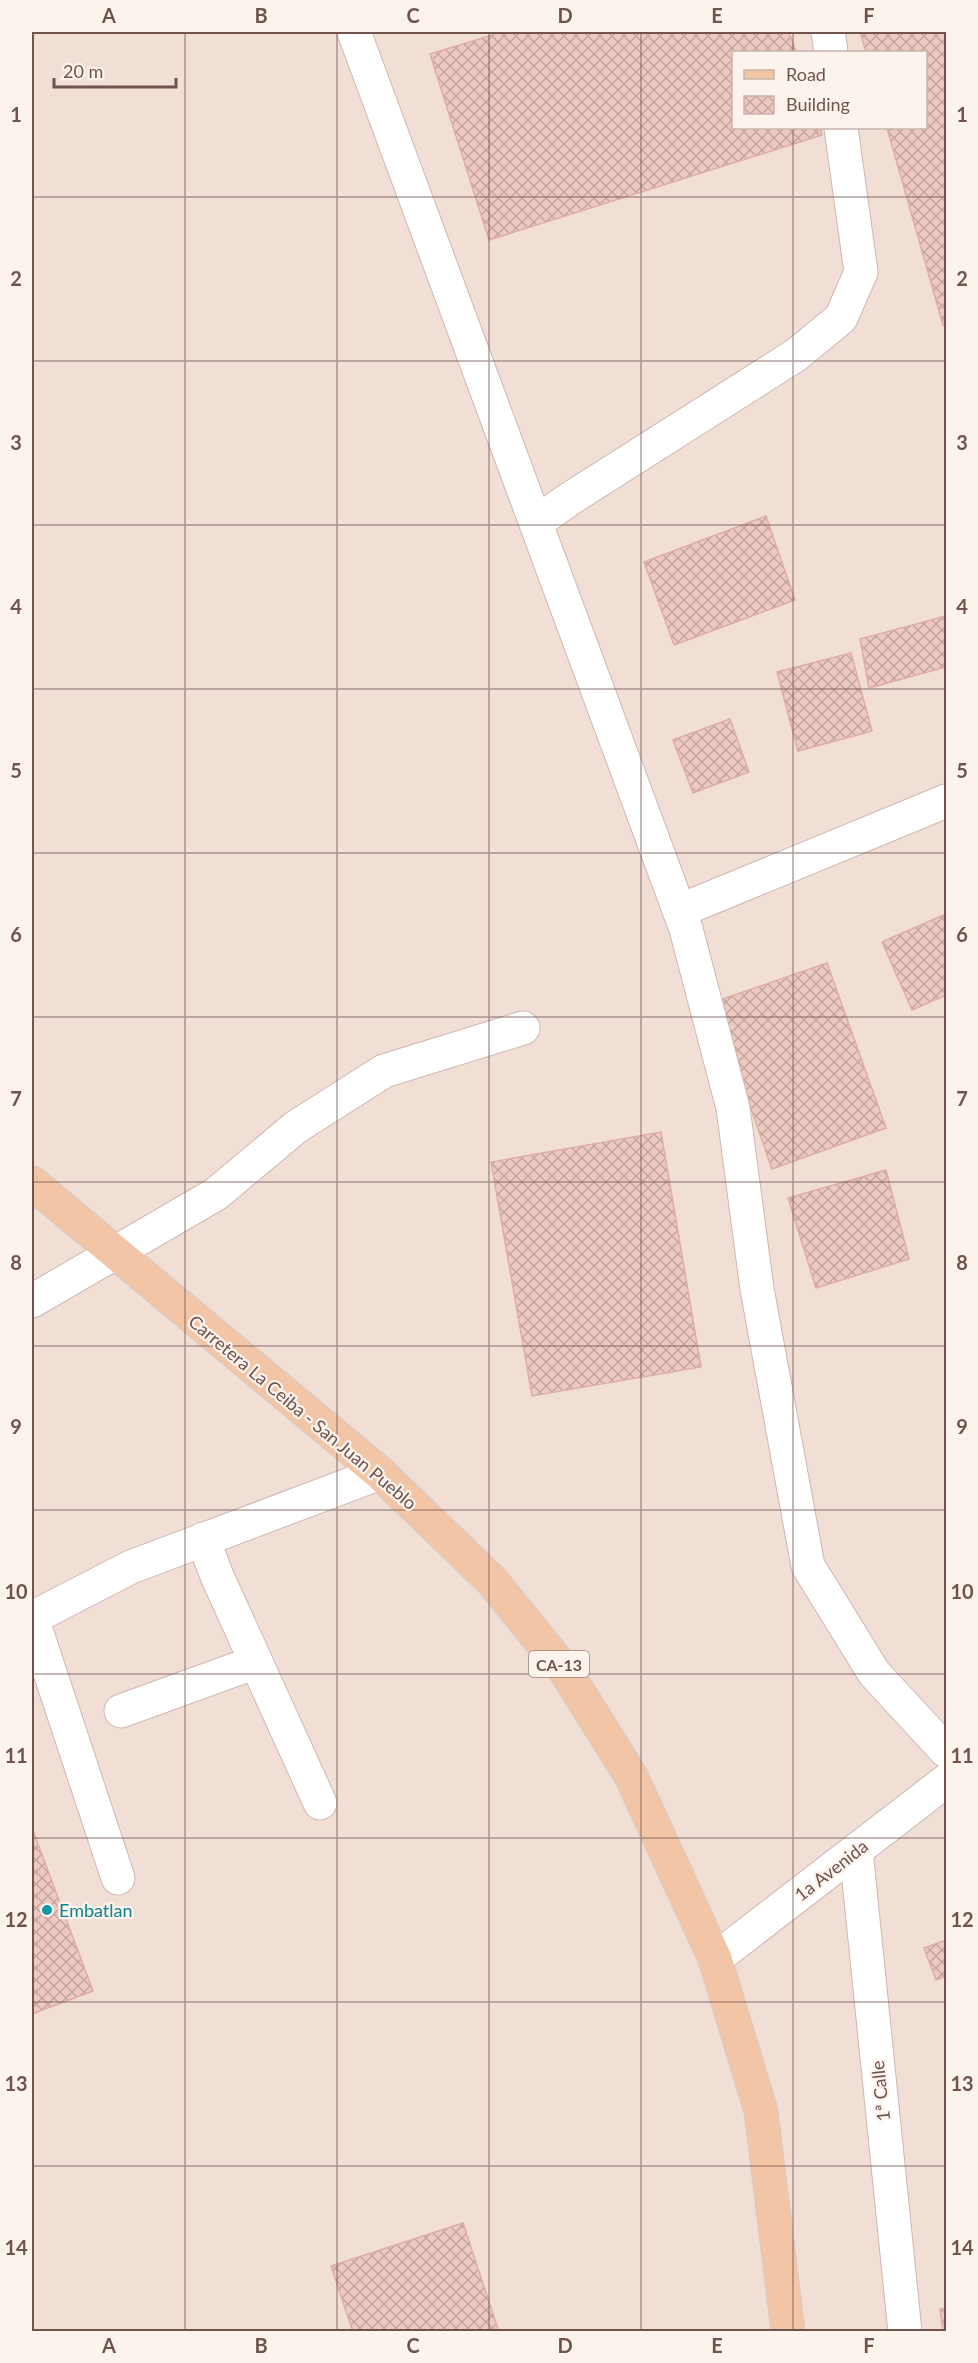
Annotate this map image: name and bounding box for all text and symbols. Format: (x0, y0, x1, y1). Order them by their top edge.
text: A (101, 3, 116, 27)
text: B (254, 3, 268, 27)
text: C (406, 3, 420, 27)
text: D (557, 3, 573, 27)
text: E (711, 3, 723, 27)
text: F (863, 3, 875, 27)
scale bar (54, 51, 176, 89)
legend (732, 51, 927, 129)
text: 20 m (63, 60, 103, 82)
text: Road (786, 63, 826, 85)
text: Building (786, 93, 850, 115)
text: 1 (10, 102, 22, 126)
text: 1 (956, 102, 968, 126)
text: 2 (10, 266, 22, 290)
text: 2 (956, 266, 968, 290)
text: 3 (10, 430, 22, 454)
text: 3 (956, 430, 968, 454)
text: 4 (10, 594, 22, 618)
text: 4 (956, 594, 968, 618)
text: 5 (10, 758, 22, 782)
text: 5 (956, 758, 968, 782)
text: 6 (10, 922, 22, 946)
text: 6 (956, 922, 968, 946)
text: 7 (10, 1086, 22, 1110)
text: 7 (956, 1086, 968, 1110)
text: 8 (10, 1250, 22, 1274)
text: 8 (956, 1250, 968, 1274)
street label: Carretera La Ceiba - San Juan Pueblo (184, 1310, 422, 1514)
text: 9 (10, 1414, 22, 1438)
text: 9 (956, 1414, 968, 1438)
text: 10 (4, 1579, 28, 1603)
text: 10 (950, 1579, 974, 1603)
road number: CA-13 (529, 1651, 589, 1677)
text: 11 (4, 1743, 28, 1767)
text: 11 (950, 1743, 974, 1767)
street label: 1a Avenida (790, 1835, 872, 1905)
place label: Embatlan (59, 1899, 133, 1921)
marker: Embatlan (40, 1903, 54, 1917)
text: 12 (4, 1907, 28, 1931)
text: 12 (950, 1907, 974, 1931)
street label: 1ª Calle (866, 2060, 894, 2122)
text: 13 (4, 2071, 28, 2095)
text: 13 (950, 2071, 974, 2095)
text: 14 (4, 2235, 28, 2259)
text: 14 (950, 2235, 974, 2259)
text: A (101, 2333, 116, 2357)
text: B (254, 2333, 268, 2357)
text: C (406, 2333, 420, 2357)
text: D (557, 2333, 573, 2357)
text: E (711, 2333, 723, 2357)
text: F (863, 2333, 875, 2357)

